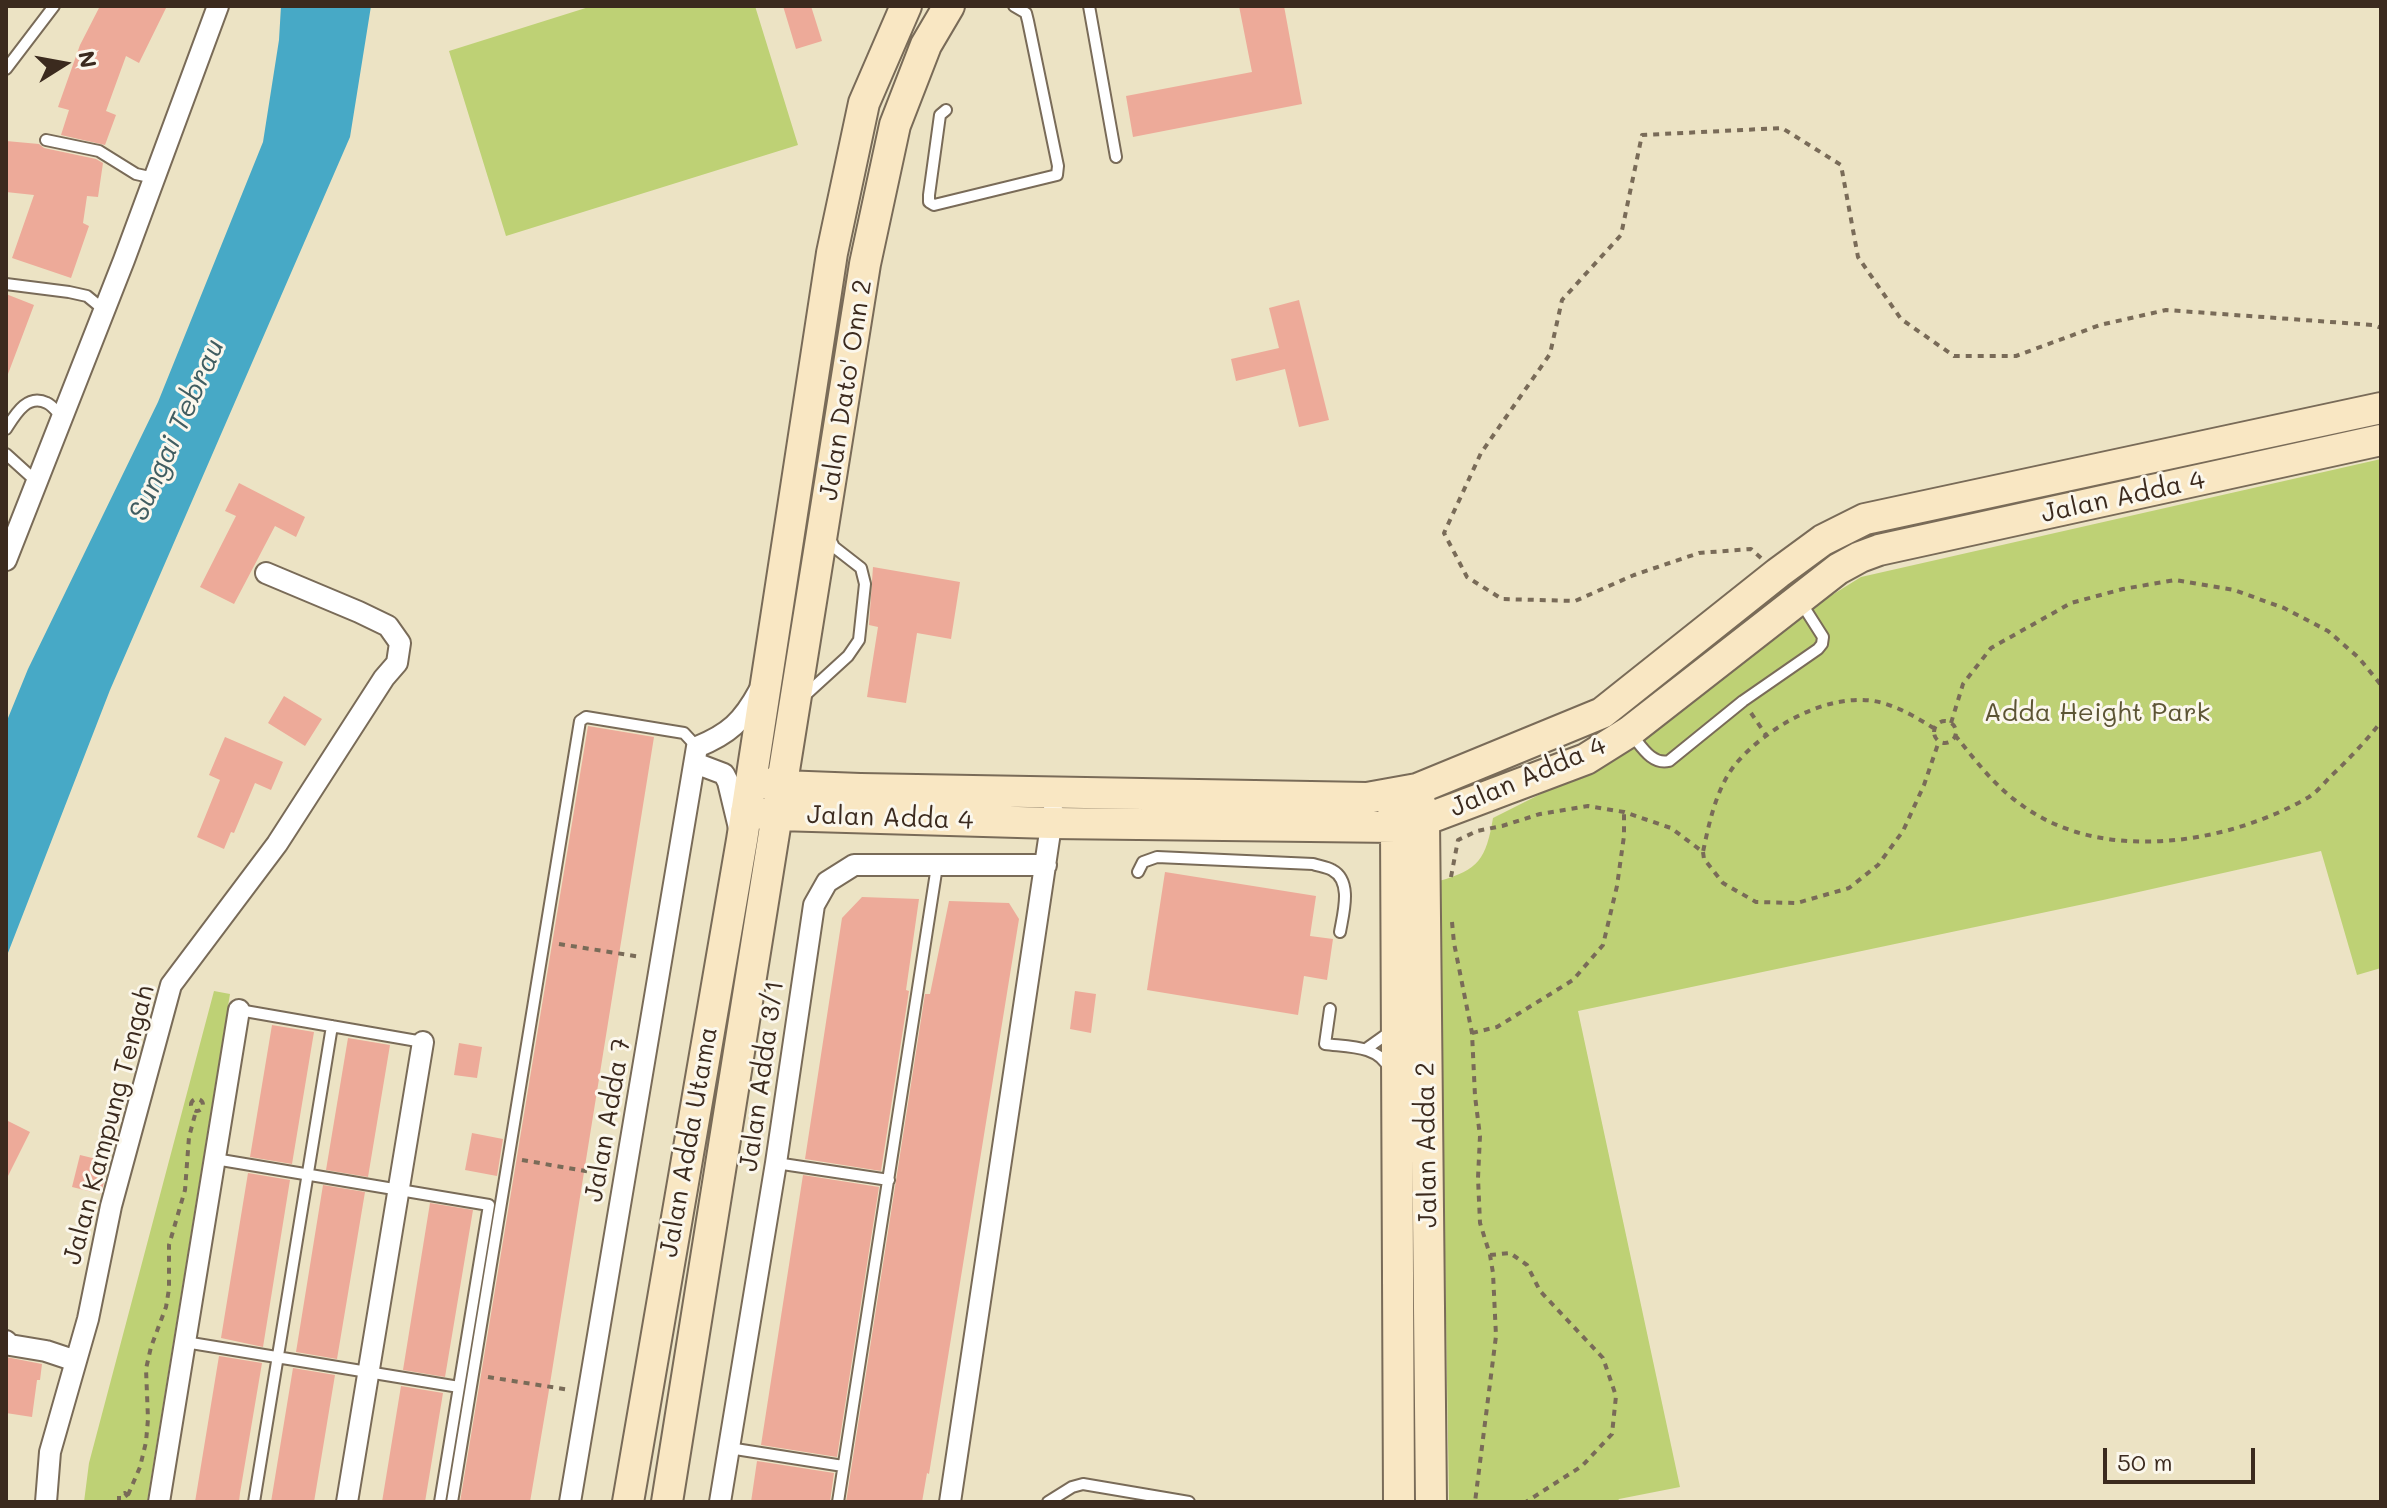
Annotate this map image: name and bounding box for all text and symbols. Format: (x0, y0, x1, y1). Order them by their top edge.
north arrow (24, 24, 104, 104)
text: N (72, 48, 104, 70)
street label: Jalan Dato' Onn 2 (813, 277, 879, 503)
water label: Sungai Tebrau (122, 334, 232, 526)
street label: Jalan Adda 4 (2038, 464, 2208, 530)
park label: Adda Height Park (1984, 697, 2210, 729)
street label: Jalan Adda 4 (1445, 730, 1611, 824)
street label: Jalan Adda 4 (806, 800, 974, 836)
street label: Jalan Adda 3/1 (733, 979, 791, 1173)
street label: Jalan Kampung Tengah (57, 982, 161, 1268)
street label: Jalan Adda Utama (653, 1024, 725, 1260)
street label: Jalan Adda 7 (578, 1036, 638, 1204)
street label: Jalan Adda 2 (1410, 1062, 1444, 1228)
scale bar (2107, 1432, 2259, 1482)
text: 50 m (2117, 1446, 2173, 1477)

